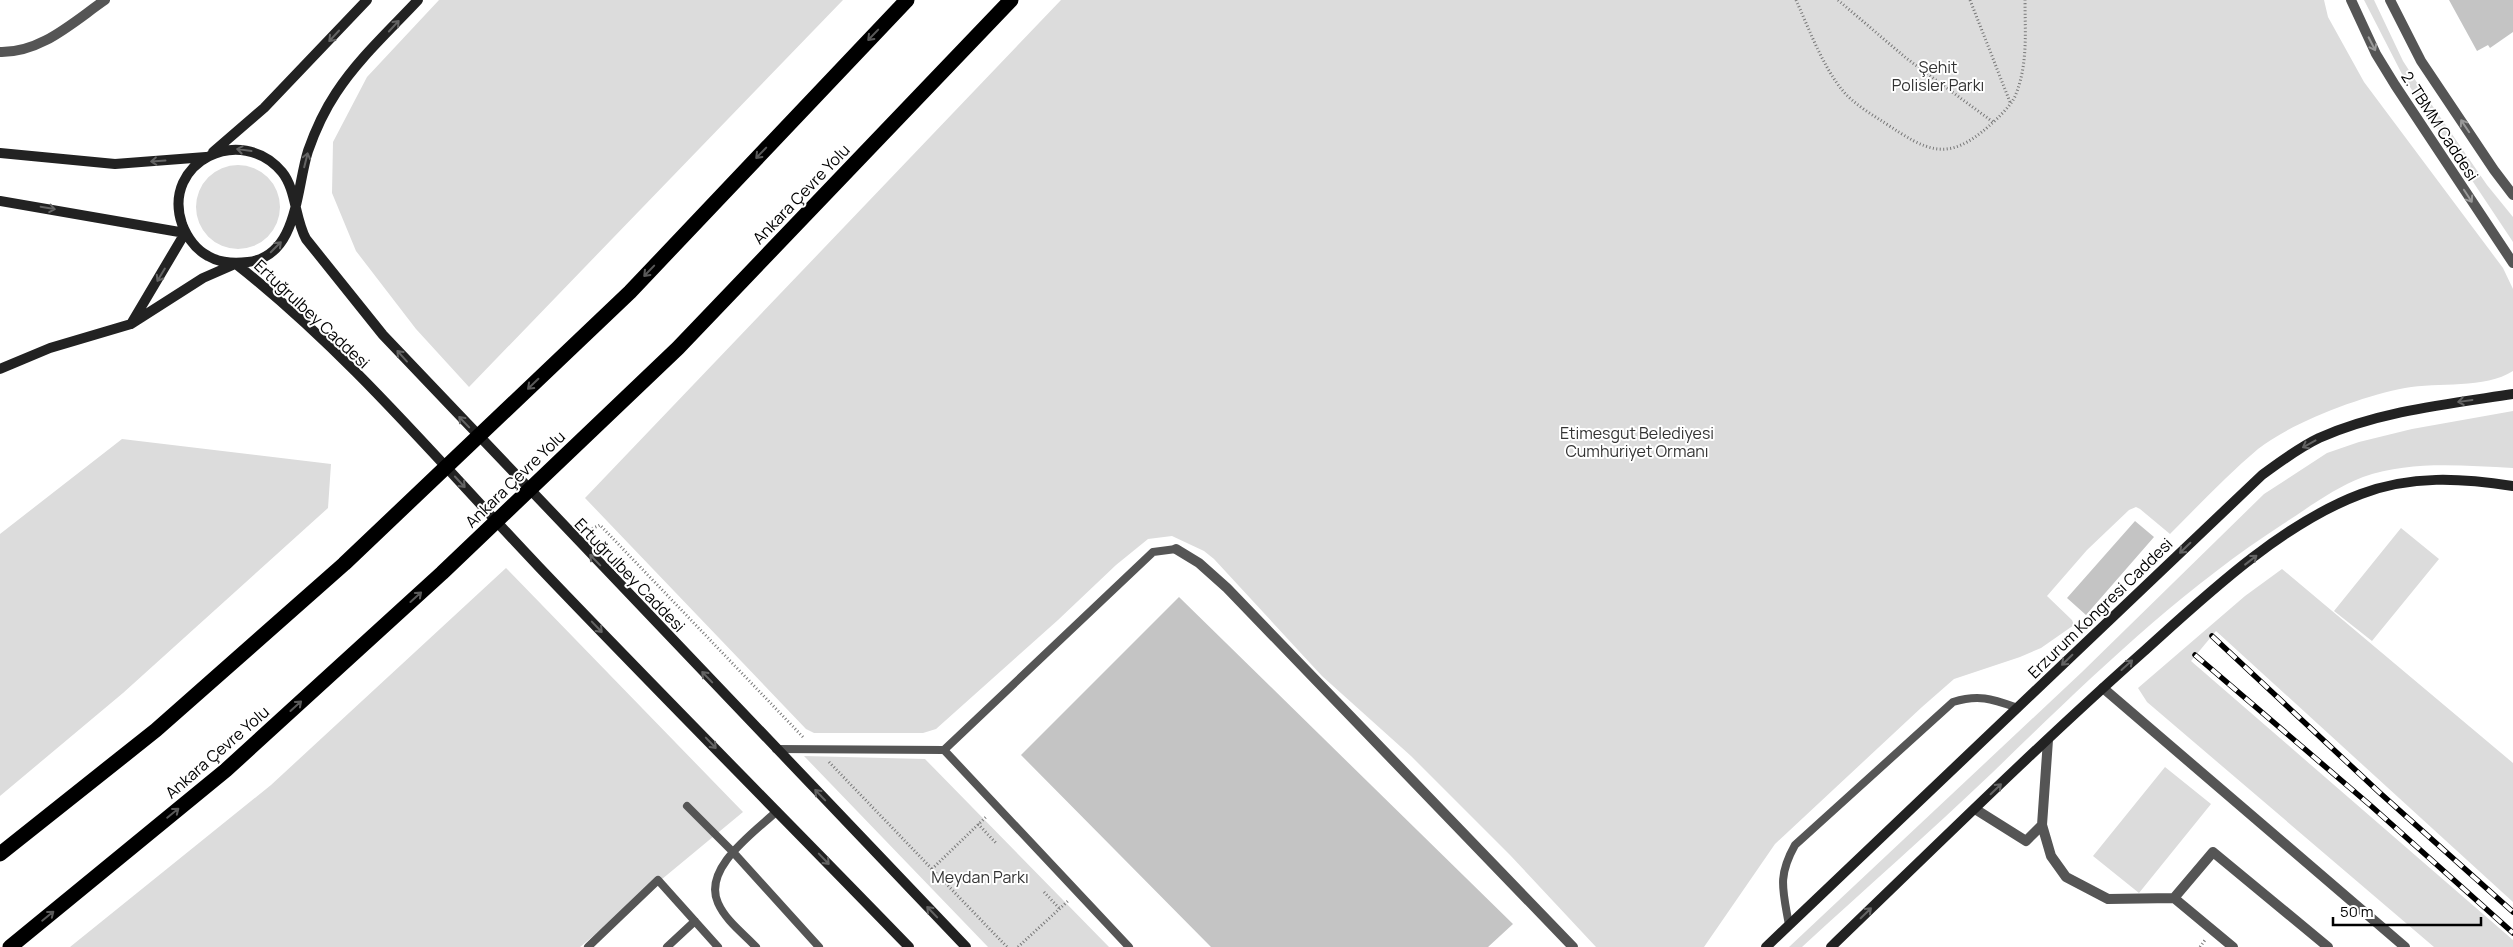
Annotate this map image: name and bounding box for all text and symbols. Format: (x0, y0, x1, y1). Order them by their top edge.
one-way arrow (388, 20, 400, 33)
one-way arrow (328, 29, 340, 42)
one-way arrow (867, 29, 879, 42)
one-way arrow (2368, 36, 2377, 51)
park label: Şehit Polisler Parkı (1892, 56, 1984, 96)
street label: 2. TBMM Caddesi (2396, 67, 2484, 185)
one-way arrow (2460, 120, 2470, 134)
street label: Ankara Çevre Yolu (748, 139, 854, 249)
one-way arrow (236, 145, 252, 155)
one-way arrow (755, 147, 767, 160)
one-way arrow (302, 153, 311, 169)
one-way arrow (150, 156, 166, 165)
one-way arrow (2464, 188, 2474, 202)
one-way arrow (40, 204, 56, 214)
one-way arrow (270, 241, 282, 253)
street label: Ertuğrulbey Caddesi (250, 255, 374, 373)
one-way arrow (643, 265, 655, 277)
one-way arrow (155, 267, 165, 281)
one-way arrow (396, 349, 408, 362)
one-way arrow (526, 378, 539, 390)
one-way arrow (2457, 397, 2473, 407)
one-way arrow (458, 416, 470, 428)
park label: Etimesgut Belediyesi Cumhuriyet Ormanı (1560, 422, 1714, 462)
street label: Ankara Çevre Yolu (460, 426, 570, 532)
one-way arrow (2302, 439, 2316, 449)
one-way arrow (454, 476, 466, 489)
street label: Ertuğrulbey Caddesi (570, 513, 690, 637)
street label: Erzurum Kongresi Caddesi (2023, 533, 2177, 683)
one-way arrow (2179, 542, 2191, 554)
one-way arrow (589, 554, 601, 566)
one-way arrow (2244, 555, 2258, 565)
one-way arrow (410, 591, 423, 603)
one-way arrow (591, 620, 603, 633)
one-way arrow (2061, 654, 2074, 666)
one-way arrow (2121, 659, 2134, 671)
one-way arrow (701, 671, 713, 684)
one-way arrow (289, 700, 302, 712)
street label: Ankara Çevre Yolu (160, 701, 274, 803)
one-way arrow (705, 737, 717, 749)
one-way arrow (1990, 783, 2003, 795)
one-way arrow (814, 788, 826, 801)
one-way arrow (167, 807, 180, 818)
one-way arrow (818, 853, 830, 866)
park label: Meydan Parkı (931, 866, 1029, 888)
scale bar (2333, 894, 2480, 926)
text: 50 m (2340, 901, 2374, 922)
one-way arrow (926, 905, 938, 918)
one-way arrow (1860, 907, 1873, 919)
one-way arrow (41, 911, 54, 922)

